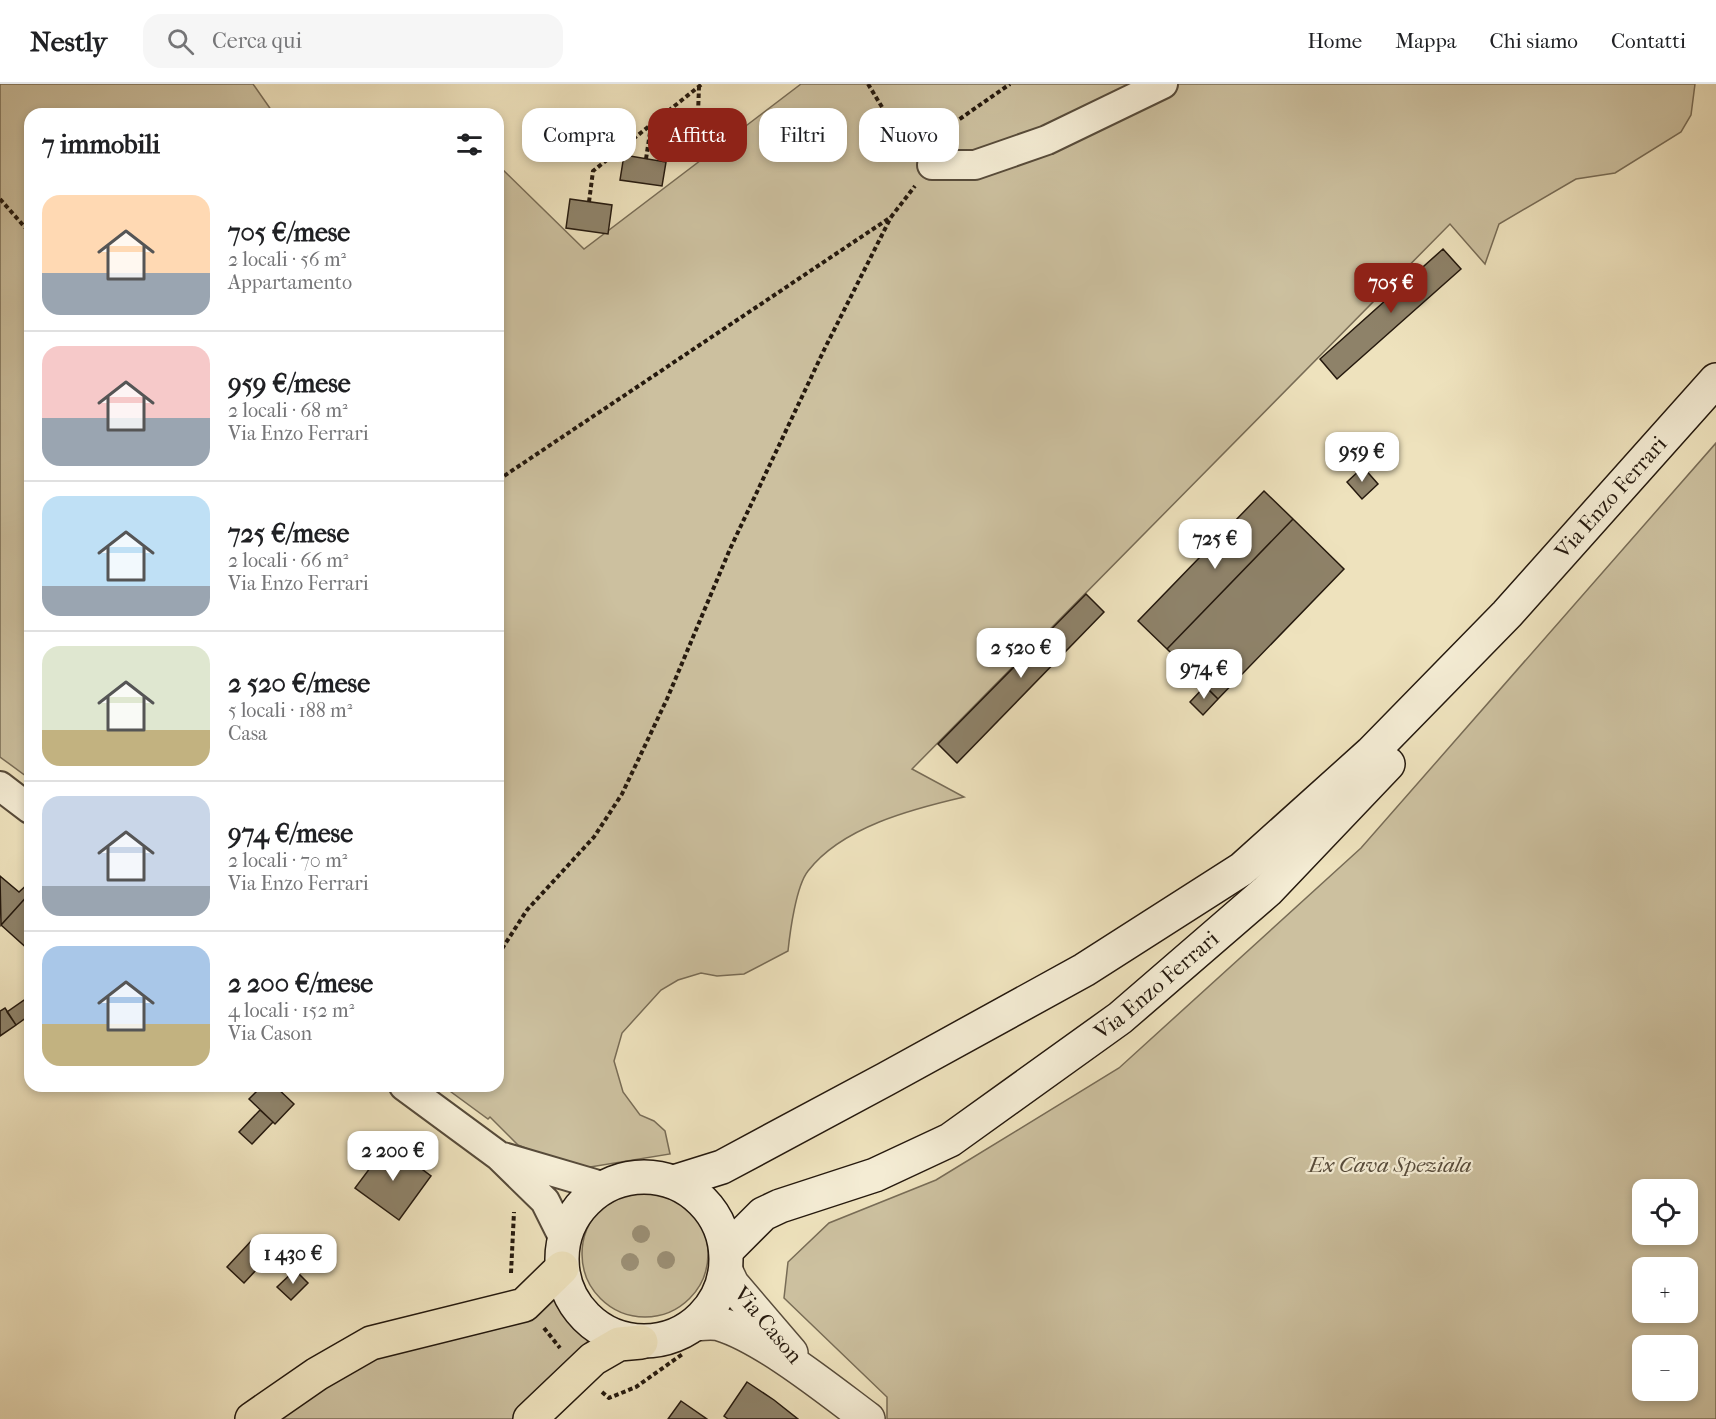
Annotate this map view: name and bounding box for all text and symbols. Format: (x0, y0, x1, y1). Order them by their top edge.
search box (143, 14, 563, 68)
text: Nestly (30, 25, 107, 58)
icon: search (164, 25, 197, 58)
text: Cerca qui (212, 28, 302, 54)
text: Home (1308, 29, 1362, 53)
text: Mappa (1395, 29, 1457, 53)
text: Chi siamo (1490, 29, 1578, 53)
text: Contatti (1611, 29, 1686, 53)
chip: Compra (522, 108, 636, 162)
chip: Affitta (648, 108, 747, 162)
chip: Filtri (759, 108, 847, 162)
chip: Nuovo (859, 108, 959, 162)
icon: filters (453, 128, 486, 161)
text: 7 immobili (42, 129, 160, 160)
text: 705 €/mese (228, 217, 350, 248)
icon: home (90, 219, 162, 291)
text: 2 locali · 56 m² (228, 248, 346, 271)
pin: 705 € (1349, 263, 1433, 314)
text: Appartamento (228, 271, 352, 294)
text: 705 € (1368, 271, 1414, 294)
text: 959 €/mese (228, 368, 351, 399)
icon: home (90, 370, 162, 442)
text: 2 locali · 68 m² (228, 399, 348, 422)
text: Via Enzo Ferrari (228, 422, 369, 445)
street label: Via Enzo Ferrari (1549, 431, 1673, 565)
pin: 959 € (1320, 432, 1404, 483)
text: 959 € (1339, 440, 1385, 463)
text: 725 €/mese (228, 518, 349, 549)
pin: 725 € (1173, 519, 1257, 570)
icon: home (90, 520, 162, 592)
text: 725 € (1193, 527, 1237, 550)
text: 2 locali · 66 m² (228, 549, 348, 572)
text: Via Enzo Ferrari (228, 572, 369, 595)
pin: 2 520 € (966, 628, 1076, 679)
text: 2 520 € (991, 636, 1051, 659)
pin: 974 € (1162, 649, 1246, 700)
text: 974 € (1180, 657, 1228, 680)
text: 2 520 €/mese (228, 668, 370, 699)
icon: home (90, 670, 162, 742)
text: 5 locali · 188 m² (228, 699, 352, 722)
text: Casa (228, 722, 267, 745)
text: 974 €/mese (228, 818, 353, 849)
icon: home (90, 820, 162, 892)
text: 2 locali · 70 m² (228, 849, 347, 872)
text: Via Enzo Ferrari (228, 872, 369, 895)
street label: Via Enzo Ferrari (1088, 925, 1225, 1046)
text: 2 200 €/mese (228, 968, 373, 999)
icon: home (90, 970, 162, 1042)
text: 4 locali · 152 m² (228, 999, 354, 1022)
text: Via Cason (228, 1022, 312, 1045)
pin: 2 200 € (338, 1131, 448, 1182)
text: 2 200 € (361, 1139, 425, 1162)
park label: Ex Cava Speziala (1306, 1152, 1472, 1178)
map controls (1632, 1179, 1698, 1401)
button: locate (1632, 1179, 1698, 1245)
pin: 1 430 € (238, 1234, 348, 1285)
text: 1 430 € (264, 1242, 322, 1265)
button: + (1632, 1257, 1698, 1323)
street label: Via Cason (728, 1280, 808, 1369)
button: − (1632, 1335, 1698, 1401)

